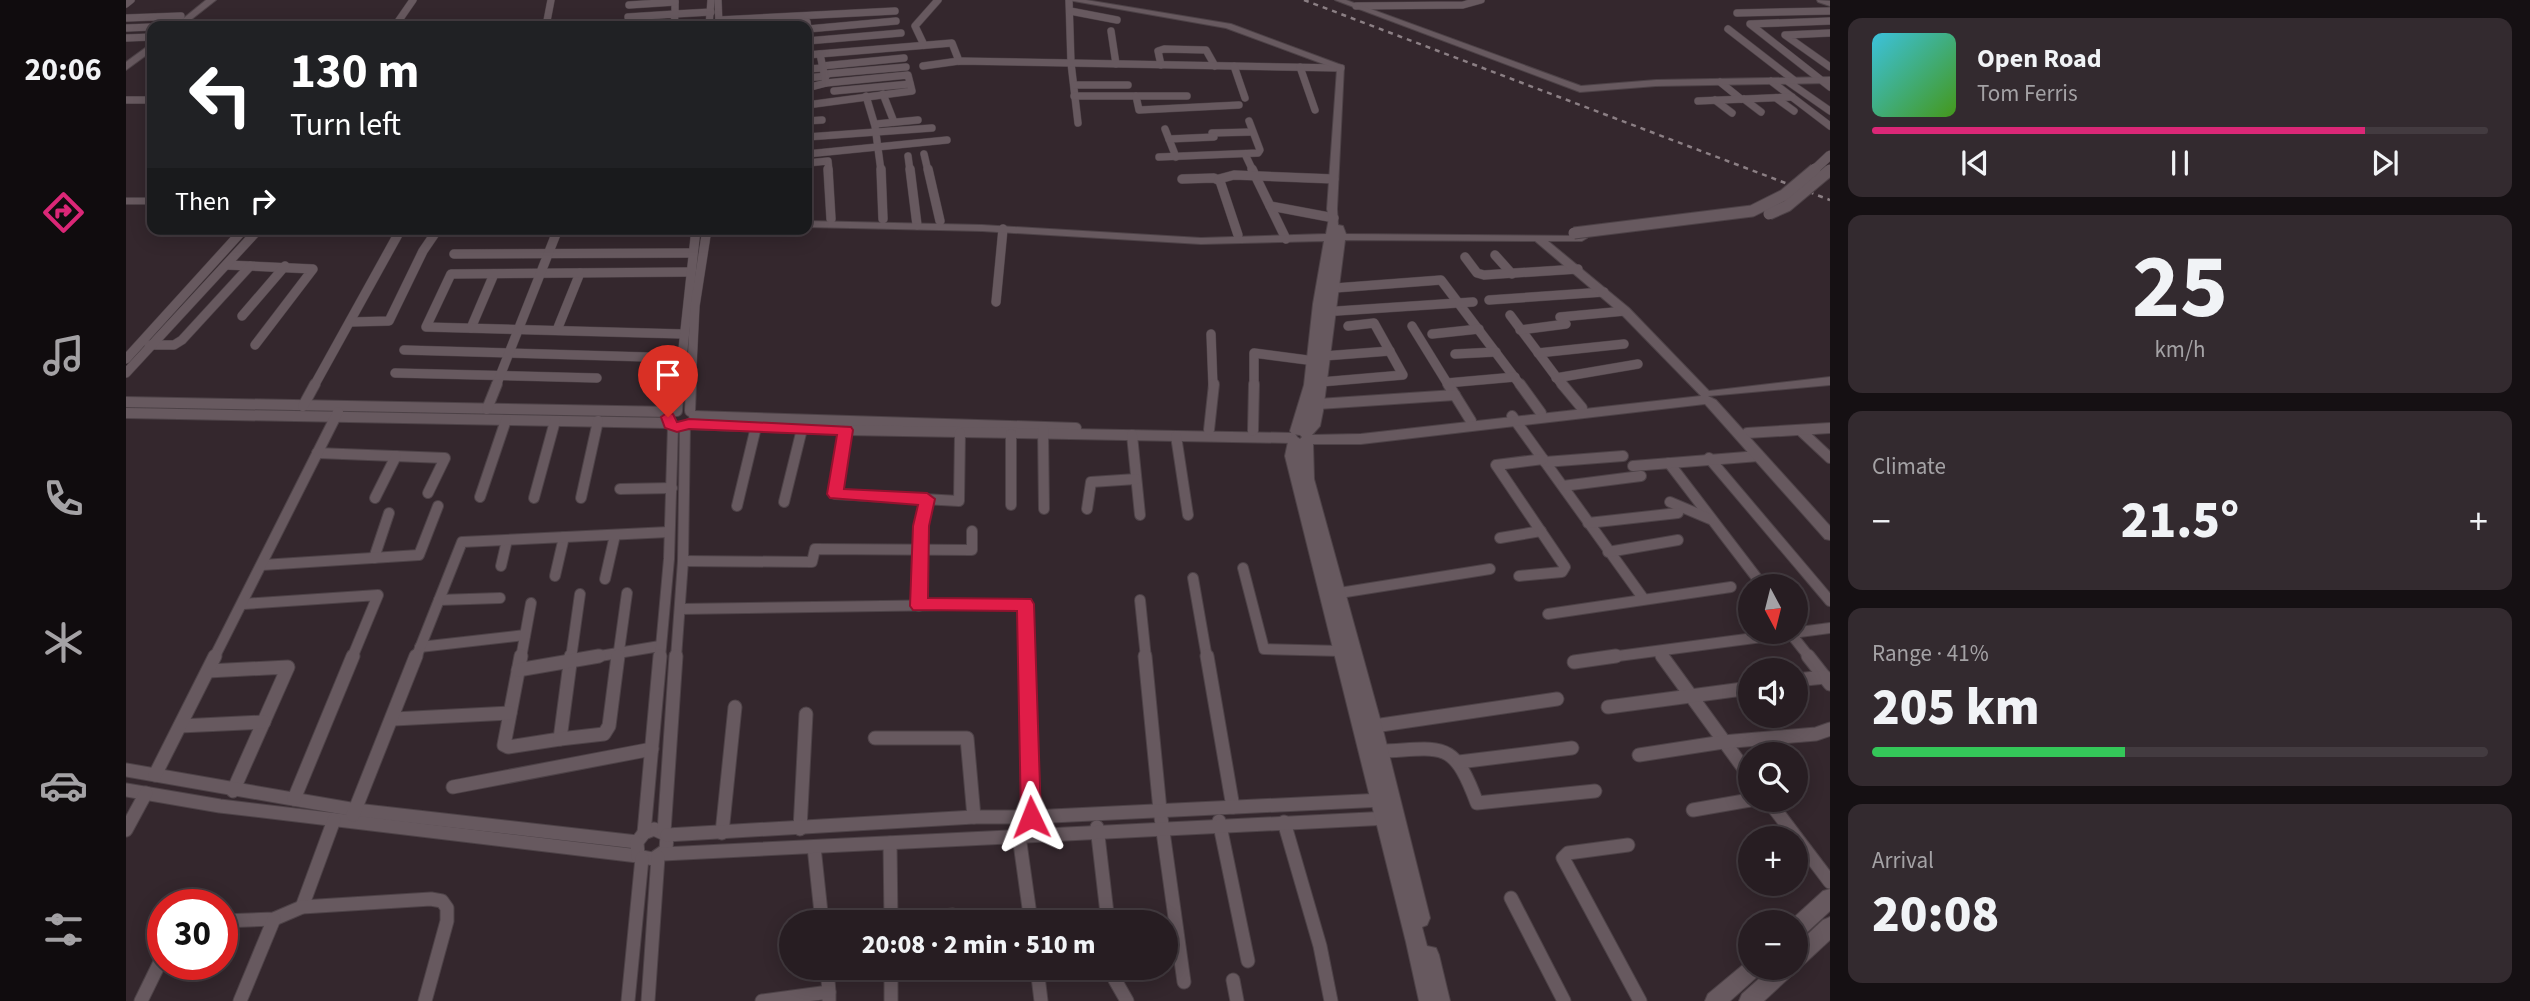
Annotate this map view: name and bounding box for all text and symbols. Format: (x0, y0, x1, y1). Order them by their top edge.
text: 130 m (290, 37, 419, 107)
text: Open Road (1977, 40, 2102, 77)
text: 20:06 (24, 47, 102, 93)
icon: left (175, 49, 266, 140)
text: Tom Ferris (1977, 77, 2078, 110)
text: Turn left (290, 102, 401, 148)
icon: previous (1956, 144, 1994, 182)
icon: pause (2161, 144, 2199, 182)
icon: next (2366, 144, 2404, 182)
icon: right (244, 182, 282, 220)
text: Then (175, 183, 230, 220)
icon: directions (39, 188, 88, 237)
text: 25 (2132, 223, 2228, 352)
icon: music (39, 331, 88, 380)
text: km/h (2154, 333, 2206, 366)
pin (638, 345, 698, 417)
icon: arrive (649, 356, 687, 394)
text: Climate (1872, 450, 1946, 483)
icon: phone (39, 474, 88, 523)
text: 21.5° (2121, 484, 2239, 558)
text: − (1872, 495, 1891, 549)
text: + (2469, 495, 2488, 549)
north arrow (1738, 574, 1808, 644)
map controls (1738, 574, 1808, 980)
icon: climate (39, 618, 88, 667)
text: Range · 41% (1872, 637, 1989, 670)
button: sound (1738, 658, 1808, 728)
text: 205 km (1872, 671, 2040, 745)
button: search (1738, 742, 1808, 812)
icon: car (39, 761, 88, 810)
position arrow (994, 780, 1068, 854)
button: + (1738, 826, 1808, 896)
text: Arrival (1872, 844, 1934, 877)
text: 20:08 (1872, 878, 1999, 952)
speed limit sign: 30 (147, 889, 238, 980)
icon: filters (39, 905, 88, 954)
button: − (1738, 910, 1808, 980)
text: 20:08 · 2 min · 510 m (862, 926, 1095, 963)

